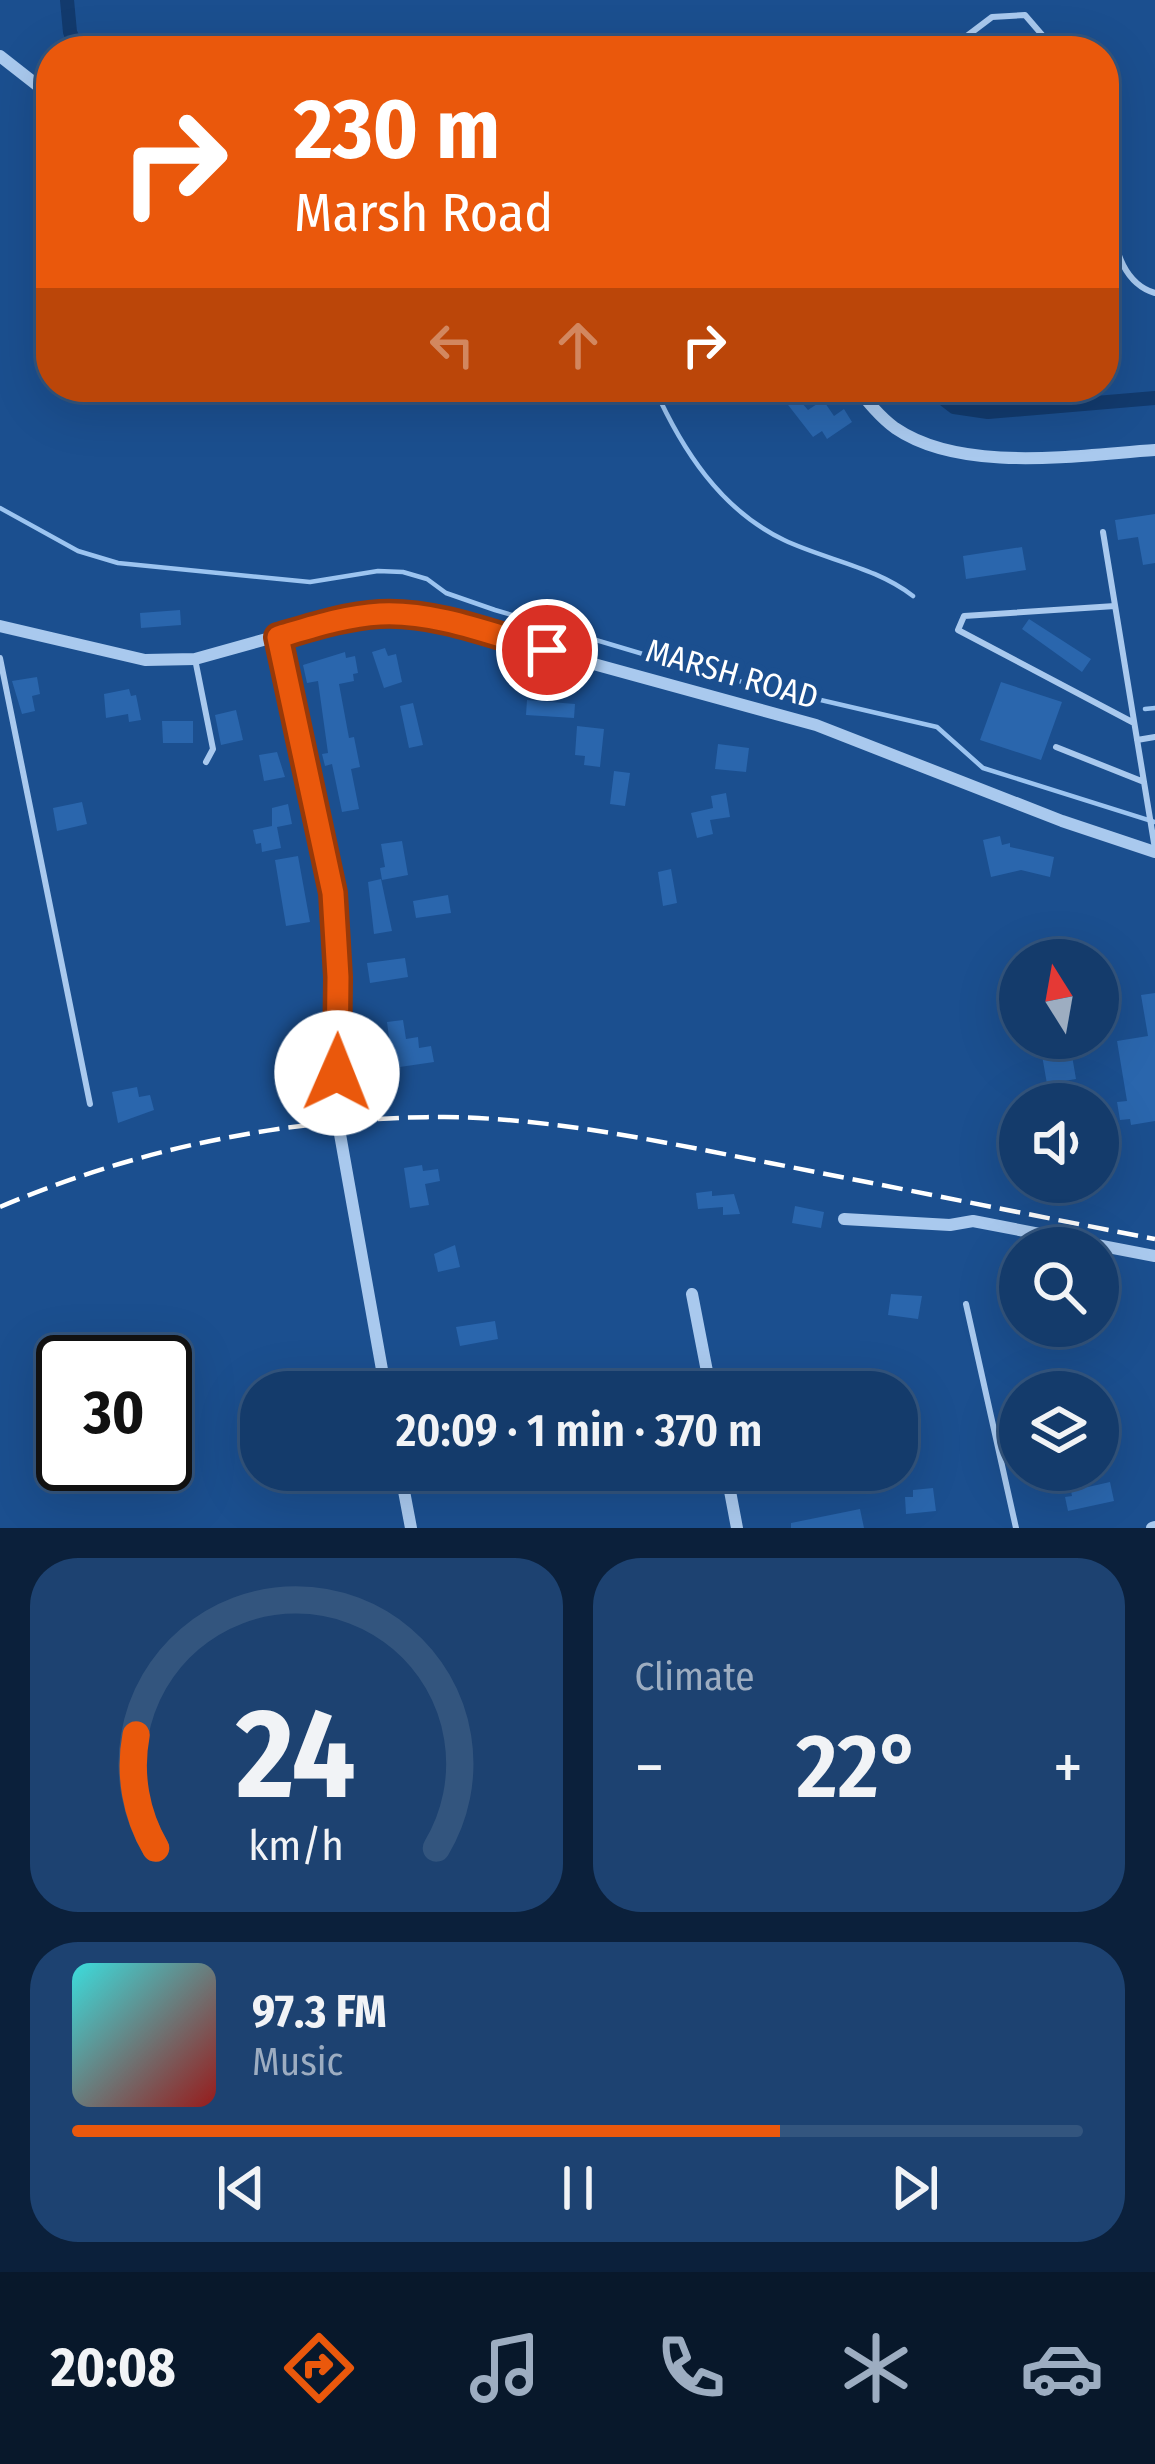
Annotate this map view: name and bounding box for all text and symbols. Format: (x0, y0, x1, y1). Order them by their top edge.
text: 230 m (294, 79, 500, 180)
icon: right (96, 84, 252, 240)
text: Marsh Road (294, 181, 553, 245)
icon: left (419, 312, 485, 378)
icon: ahead (545, 312, 611, 378)
icon: right (671, 312, 737, 378)
pin (496, 599, 598, 701)
icon: arrive (514, 617, 580, 683)
street label: MARSH ROAD (641, 630, 823, 718)
north arrow (999, 939, 1119, 1059)
map controls (999, 939, 1119, 1491)
position arrow (274, 1010, 400, 1136)
button: sound (999, 1083, 1119, 1203)
button: search (999, 1227, 1119, 1347)
speed limit sign: 30 (36, 1335, 192, 1491)
button: layers (999, 1371, 1119, 1491)
text: 20:09 · 1 min · 370 m (396, 1404, 762, 1458)
text: Climate (635, 1654, 755, 1700)
text: 24 (236, 1680, 356, 1830)
text: 22° (796, 1713, 921, 1821)
text: − (635, 1728, 664, 1807)
text: + (1053, 1728, 1083, 1807)
text: km/h (248, 1820, 344, 1871)
text: 97.3 FM (252, 1985, 387, 2039)
text: Music (252, 2039, 343, 2085)
icon: previous (208, 2155, 274, 2221)
icon: pause (545, 2155, 611, 2221)
icon: next (882, 2155, 948, 2221)
icon: directions (277, 2326, 361, 2410)
icon: music (463, 2326, 547, 2410)
icon: phone (649, 2326, 733, 2410)
icon: climate (834, 2326, 918, 2410)
icon: car (1020, 2326, 1104, 2410)
text: 20:08 (51, 2336, 176, 2400)

